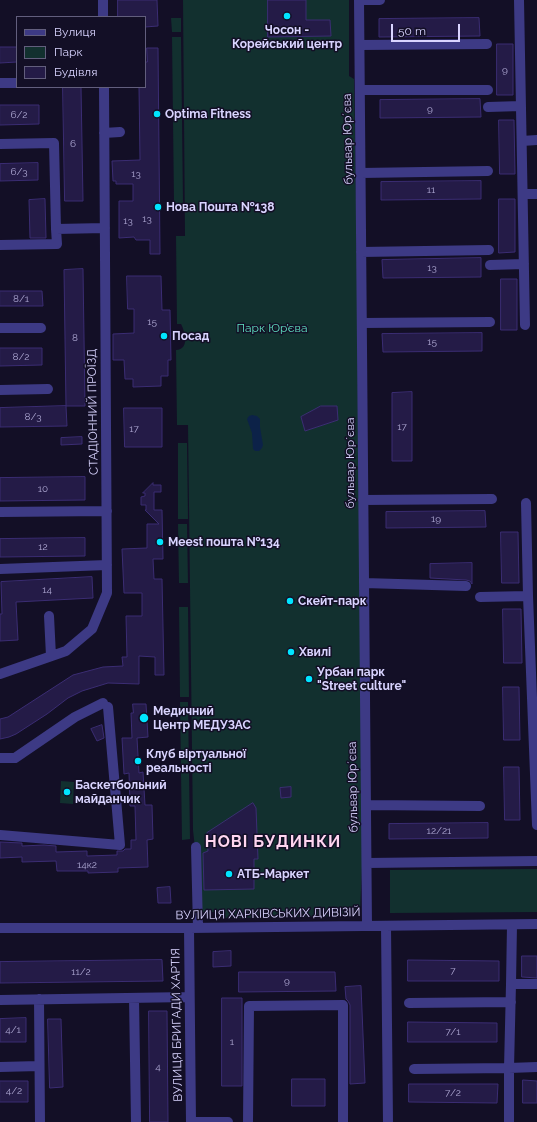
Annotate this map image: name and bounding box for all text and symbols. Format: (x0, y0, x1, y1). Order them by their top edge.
marker: Чосон - Корейський центр (282, 11, 292, 21)
legend (16, 16, 146, 88)
scale bar (393, 16, 462, 42)
place label: Чосон - Корейський центр (232, 23, 342, 51)
text: 50 m (398, 24, 426, 38)
text: Вулиця (54, 25, 96, 39)
text: Парк (54, 45, 83, 59)
house number: 9 (502, 64, 508, 76)
text: Будівля (54, 65, 97, 79)
street label: бульвар Юрʼєва (340, 93, 356, 185)
house number: 9 (427, 103, 433, 115)
place label: Optima Fitness (165, 107, 251, 121)
house number: 6/2 (10, 109, 28, 121)
marker: Optima Fitness (152, 109, 162, 119)
house number: 6 (70, 138, 76, 150)
house number: 6/3 (10, 166, 28, 178)
house number: 13 (131, 168, 141, 180)
house number: 11 (427, 184, 435, 196)
place label: Нова Пошта №138 (166, 200, 274, 214)
marker: Нова Пошта №138 (153, 202, 163, 212)
house number: 13 (142, 213, 152, 225)
house number: 13 (123, 215, 133, 227)
house number: 13 (427, 262, 437, 274)
house number: 8/1 (13, 293, 29, 305)
house number: 15 (147, 316, 157, 328)
park label: Парк Юр’єва (236, 321, 308, 335)
place label: Посад (172, 329, 209, 343)
marker: Посад (159, 331, 169, 341)
house number: 8 (72, 332, 78, 344)
house number: 15 (427, 336, 437, 348)
street label: СТАДІОННИЙ ПРОЇЗД (85, 349, 101, 475)
house number: 8/2 (13, 351, 29, 363)
house number: 8/3 (24, 411, 42, 423)
street label: бульвар Юрʼєва (343, 417, 357, 509)
house number: 17 (397, 421, 407, 433)
house number: 17 (129, 423, 139, 435)
house number: 10 (38, 483, 48, 495)
house number: 19 (431, 513, 441, 525)
place label: Meest пошта №134 (168, 535, 280, 549)
marker: Meest пошта №134 (155, 537, 165, 547)
house number: 12 (38, 541, 48, 553)
house number: 14 (42, 584, 52, 596)
place label: Скейт-парк (298, 594, 366, 608)
marker: Скейт-парк (285, 596, 295, 606)
place label: Хвилі (299, 645, 331, 659)
marker: Хвилі (286, 647, 296, 657)
place label: Урбан парк "Street culture" (317, 665, 406, 693)
marker: Урбан парк "Street culture" (304, 674, 314, 684)
place label: Медичний Центр МЕДУЗАС (153, 704, 251, 732)
marker: Медичний Центр МЕДУЗАС (138, 712, 150, 724)
street label: бульвар Юрʼєва (345, 741, 361, 833)
place label: Клуб віртуальної реальності (146, 747, 246, 775)
marker: Клуб віртуальної реальності (133, 756, 143, 766)
place label: Баскетбольний майданчик (75, 778, 167, 806)
marker: Баскетбольний майданчик (62, 787, 72, 797)
house number: 12/21 (427, 825, 451, 837)
district label: НОВІ БУДИНКИ (205, 832, 341, 852)
house number: 14к2 (77, 859, 97, 871)
place label: АТБ-Маркет (237, 867, 309, 881)
marker: АТБ-Маркет (224, 869, 234, 879)
street label: ВУЛИЦЯ ХАРКІВСЬКИХ ДИВІЗІЙ (175, 905, 361, 923)
street label: ВУЛИЦЯ БРИГАДИ ХАРТІЯ (168, 948, 186, 1102)
house number: 7 (450, 965, 456, 977)
house number: 11/2 (71, 966, 91, 978)
house number: 9 (284, 975, 290, 987)
house number: 4/1 (5, 1024, 21, 1036)
house number: 7/1 (446, 1026, 460, 1038)
house number: 1 (230, 1036, 234, 1048)
house number: 4 (155, 1061, 161, 1073)
house number: 4/2 (6, 1085, 22, 1097)
house number: 7/2 (445, 1087, 461, 1099)

